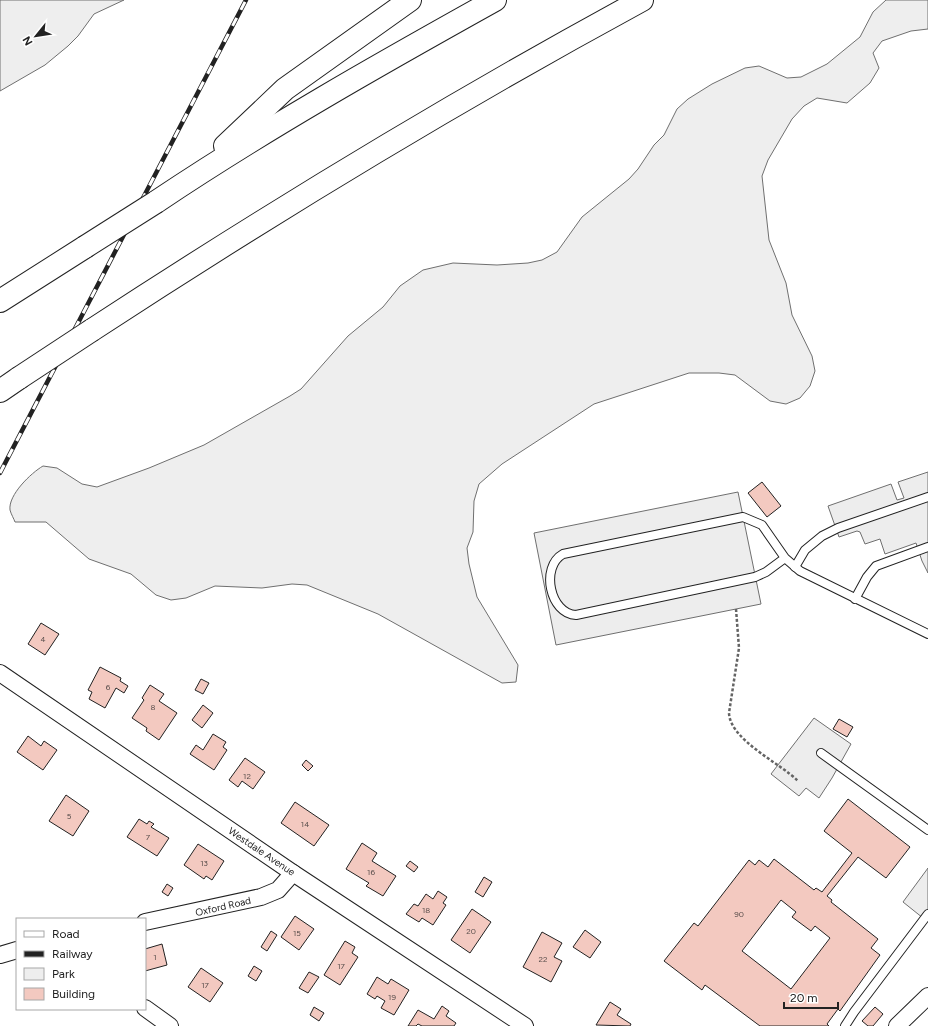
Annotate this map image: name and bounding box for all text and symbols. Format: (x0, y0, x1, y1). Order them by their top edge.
north arrow (16, 16, 56, 56)
text: N (20, 34, 36, 48)
house number: 4 (41, 634, 46, 644)
house number: 6 (106, 682, 111, 692)
house number: 8 (151, 702, 156, 712)
house number: 12 (243, 771, 251, 781)
house number: 5 (67, 811, 72, 821)
house number: 14 (301, 819, 309, 829)
street label: Westdale Avenue (226, 824, 298, 879)
house number: 7 (146, 832, 151, 842)
house number: 13 (200, 858, 208, 868)
house number: 16 (367, 867, 375, 877)
street label: Oxford Road (194, 894, 252, 919)
house number: 18 (422, 905, 430, 915)
house number: 90 (734, 909, 744, 919)
legend (16, 918, 146, 1010)
house number: 20 (466, 926, 476, 936)
text: Road (52, 927, 80, 941)
house number: 15 (293, 928, 301, 938)
text: Railway (52, 947, 93, 961)
house number: 1 (153, 952, 157, 962)
house number: 22 (539, 954, 547, 964)
house number: 17 (337, 961, 345, 971)
text: Park (52, 967, 75, 981)
house number: 17 (201, 980, 209, 990)
scale bar (784, 984, 838, 1010)
text: Building (52, 987, 95, 1001)
text: 20 m (790, 991, 818, 1005)
house number: 19 (388, 992, 396, 1002)

